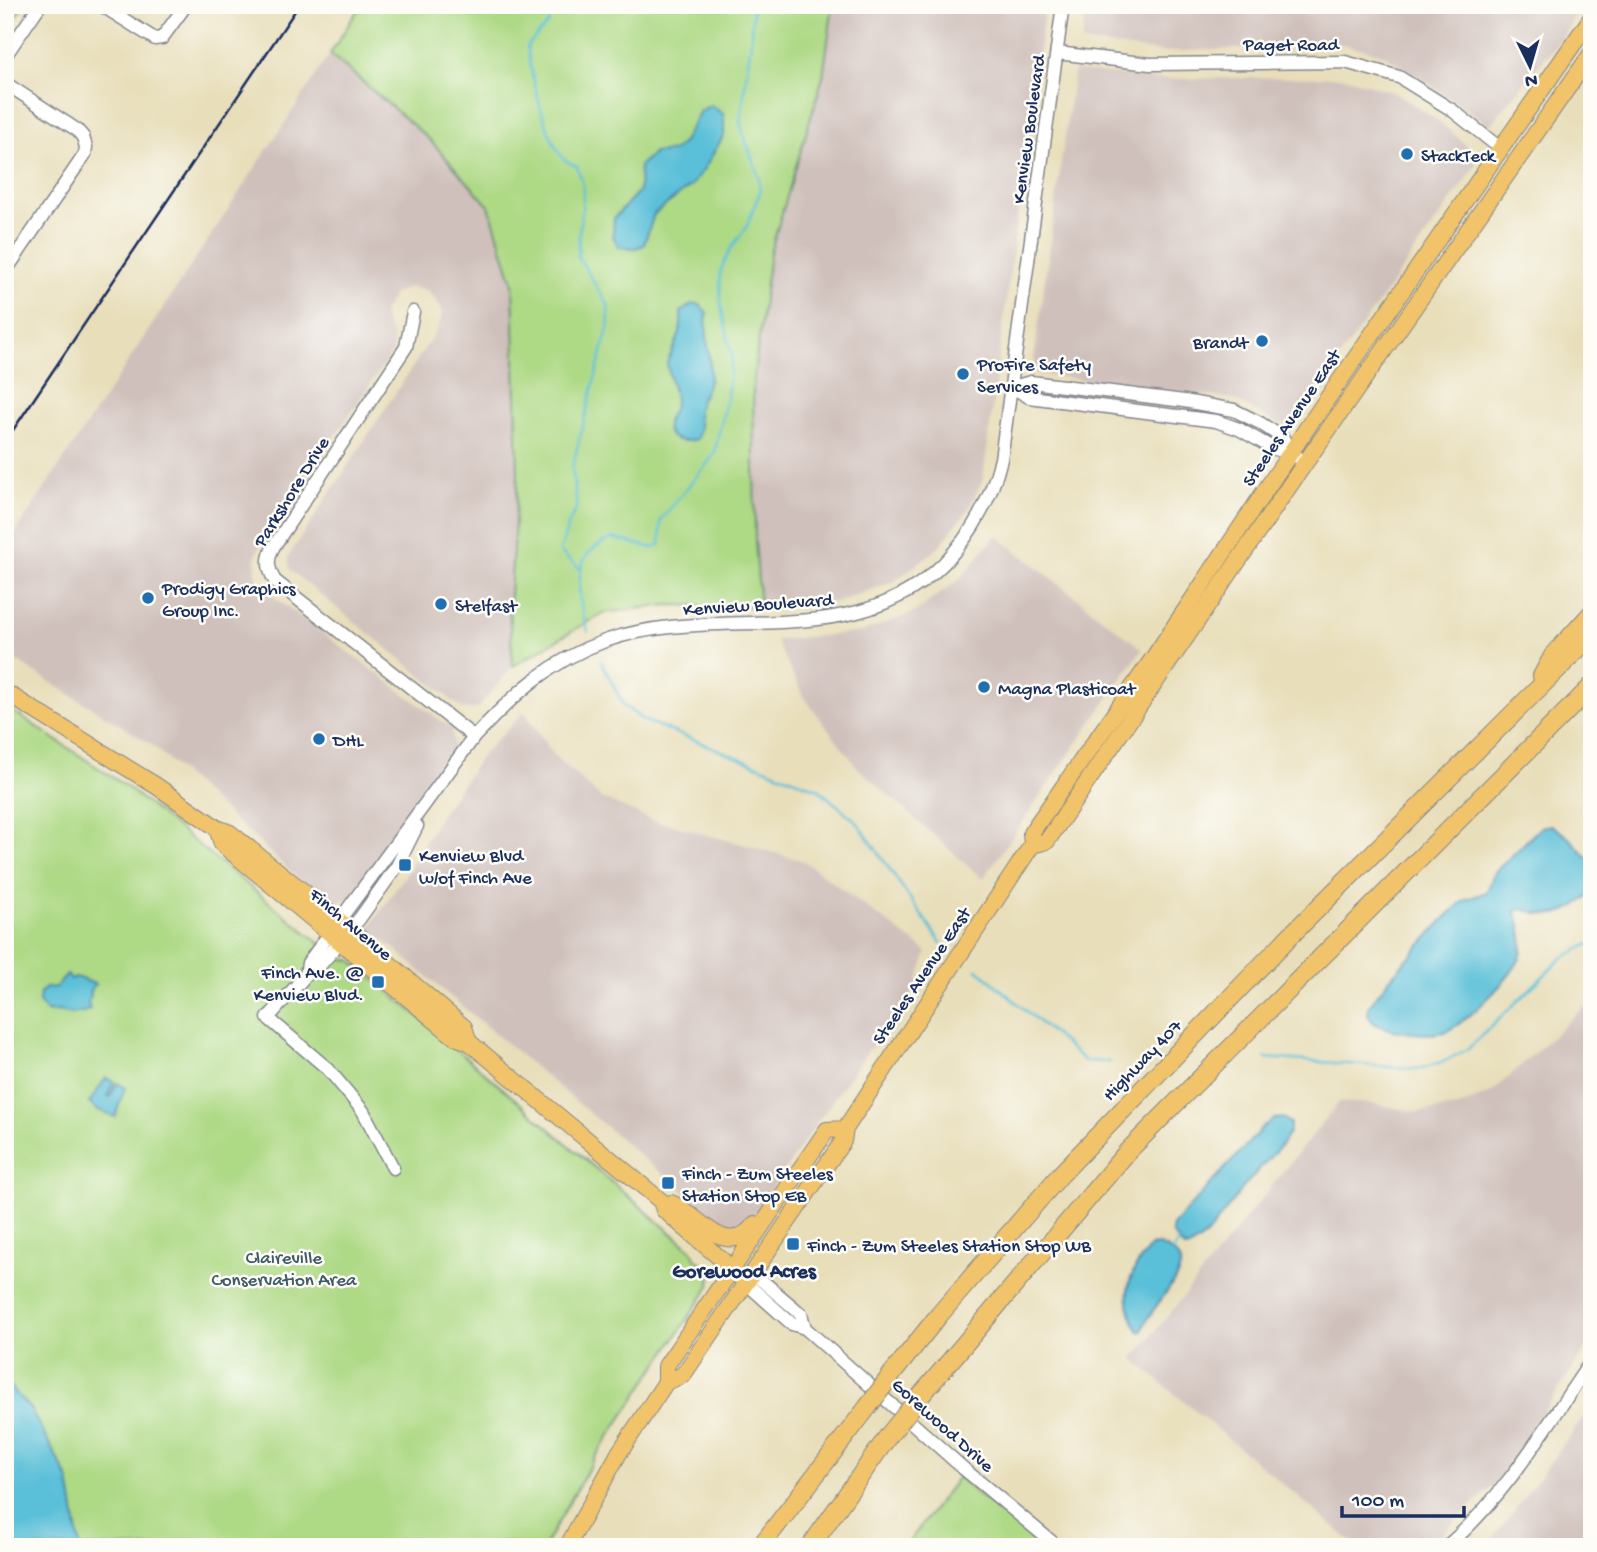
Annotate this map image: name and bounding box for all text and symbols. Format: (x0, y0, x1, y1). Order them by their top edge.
north arrow (1496, 32, 1566, 102)
street label: Paget Road (1242, 35, 1341, 58)
street label: Kenview Boulevard (1009, 52, 1053, 205)
text: N (1524, 67, 1538, 91)
marker: StackTeck (1399, 146, 1415, 162)
place label: StackTeck (1421, 146, 1497, 169)
place label: Brandt (1192, 333, 1250, 356)
marker: Brandt (1254, 333, 1270, 349)
street label: Steeles Avenue East (1239, 344, 1349, 492)
place label: ProFire Safety Services (976, 355, 1092, 400)
marker: ProFire Safety Services (955, 366, 971, 382)
street label: Parkshore Drive (249, 433, 336, 553)
place label: Prodigy Graphics Group Inc. (161, 579, 296, 624)
marker: Prodigy Graphics Group Inc. (140, 590, 156, 606)
street label: Kenview Boulevard (683, 590, 836, 623)
marker: Stelfast (433, 596, 449, 612)
place label: Stelfast (455, 596, 519, 619)
marker: Magna Plasticoat (976, 679, 992, 695)
place label: Magna Plasticoat (998, 679, 1138, 702)
marker: DHL (311, 731, 327, 747)
place label: DHL (331, 731, 364, 754)
place label: Kenview Blvd w/of Finch Ave (419, 846, 532, 891)
marker: Kenview Blvd w/of Finch Ave (397, 857, 413, 873)
street label: Finch Avenue (303, 884, 396, 967)
street label: Steeles Avenue East (869, 902, 979, 1050)
place label: Finch Ave. @ Kenview Blvd. (254, 963, 364, 1008)
marker: Finch Ave. @ Kenview Blvd. (370, 974, 386, 990)
street label: Highway 407 (1099, 1015, 1189, 1107)
place label: Finch - Zum Steeles Station Stop EB (681, 1164, 834, 1209)
marker: Finch - Zum Steeles Station Stop EB (660, 1175, 676, 1191)
marker: Finch - Zum Steeles Station Stop WB (785, 1236, 801, 1252)
place label: Finch - Zum Steeles Station Stop WB (806, 1236, 1092, 1259)
park label: Claireville Conservation Area (211, 1248, 358, 1293)
district label: Gorewood Acres (672, 1261, 817, 1286)
street label: Gorewood Drive (886, 1375, 998, 1479)
scale bar (1342, 1475, 1464, 1519)
text: 100 m (1351, 1490, 1404, 1515)

